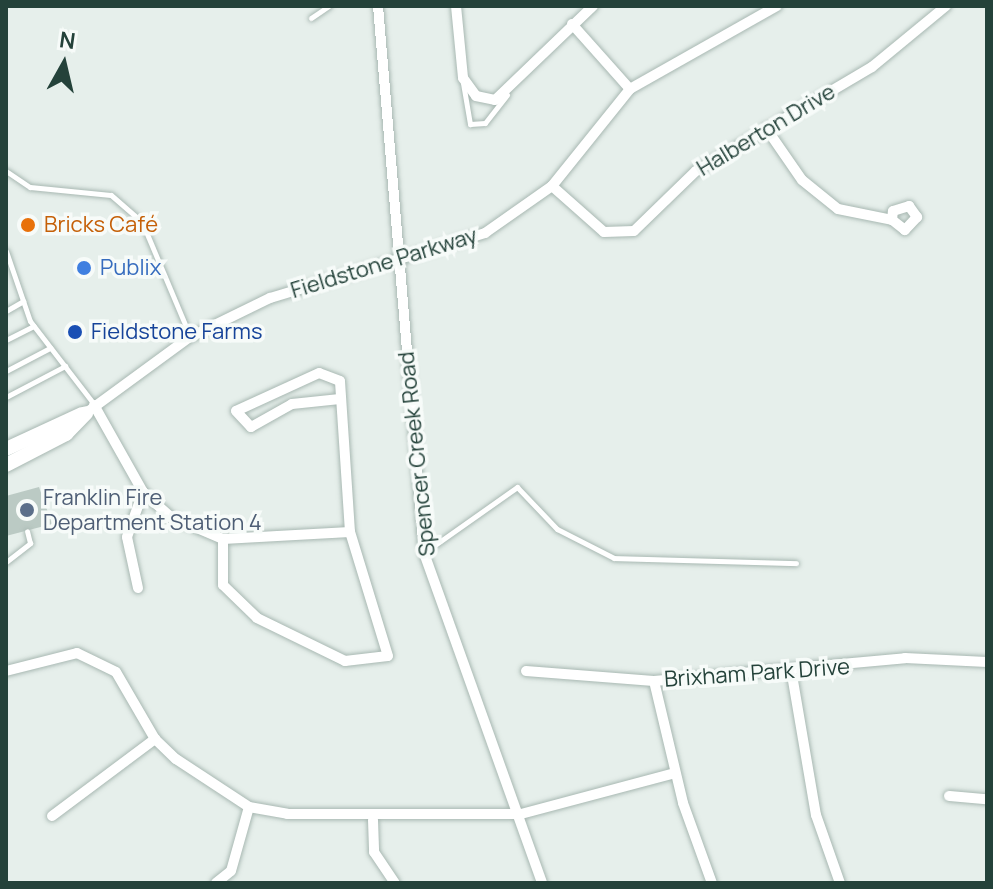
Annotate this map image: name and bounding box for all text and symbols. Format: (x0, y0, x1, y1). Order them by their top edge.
north arrow (24, 24, 104, 104)
text: N (57, 24, 77, 56)
street label: Halberton Drive (692, 78, 840, 182)
place label: Bricks Café (44, 212, 158, 238)
marker: Bricks Café (19, 216, 37, 234)
street label: Fieldstone Parkway (288, 222, 480, 304)
place label: Publix (100, 255, 161, 281)
marker: Publix (75, 259, 93, 277)
place label: Fieldstone Farms (91, 319, 262, 345)
marker: Fieldstone Farms (66, 323, 84, 341)
street label: Spencer Creek Road (393, 350, 441, 558)
place label: Franklin Fire Department Station 4 (43, 484, 262, 536)
marker: Franklin Fire Department Station 4 (18, 501, 36, 519)
street label: Brixham Park Drive (663, 653, 851, 693)

